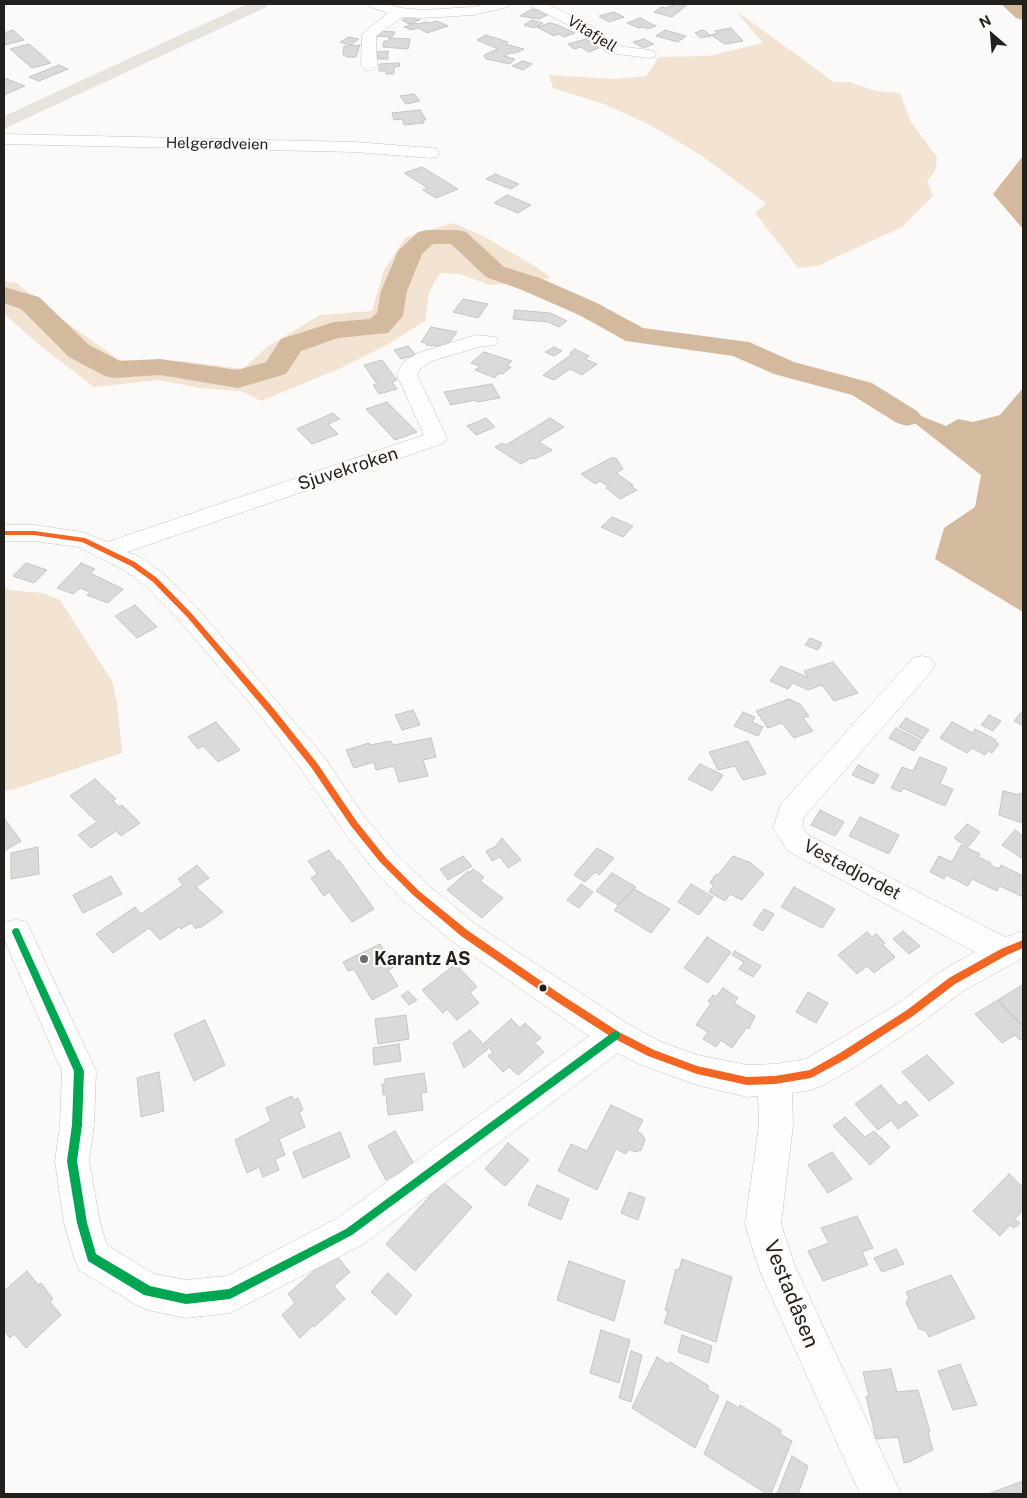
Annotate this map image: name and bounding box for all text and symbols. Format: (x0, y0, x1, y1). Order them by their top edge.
north arrow (967, 10, 1017, 60)
street label: Vitafjell (564, 12, 620, 56)
text: N (977, 12, 994, 31)
street label: Helgerødveien (166, 134, 268, 154)
street label: Sjuvekroken (295, 443, 401, 495)
street label: Vestadjordet (800, 835, 904, 905)
place label: Karantz AS (374, 948, 470, 970)
marker: Karantz AS (358, 953, 370, 965)
unlabelled marker (538, 983, 548, 993)
street label: Vestadåsen (758, 1237, 824, 1351)

